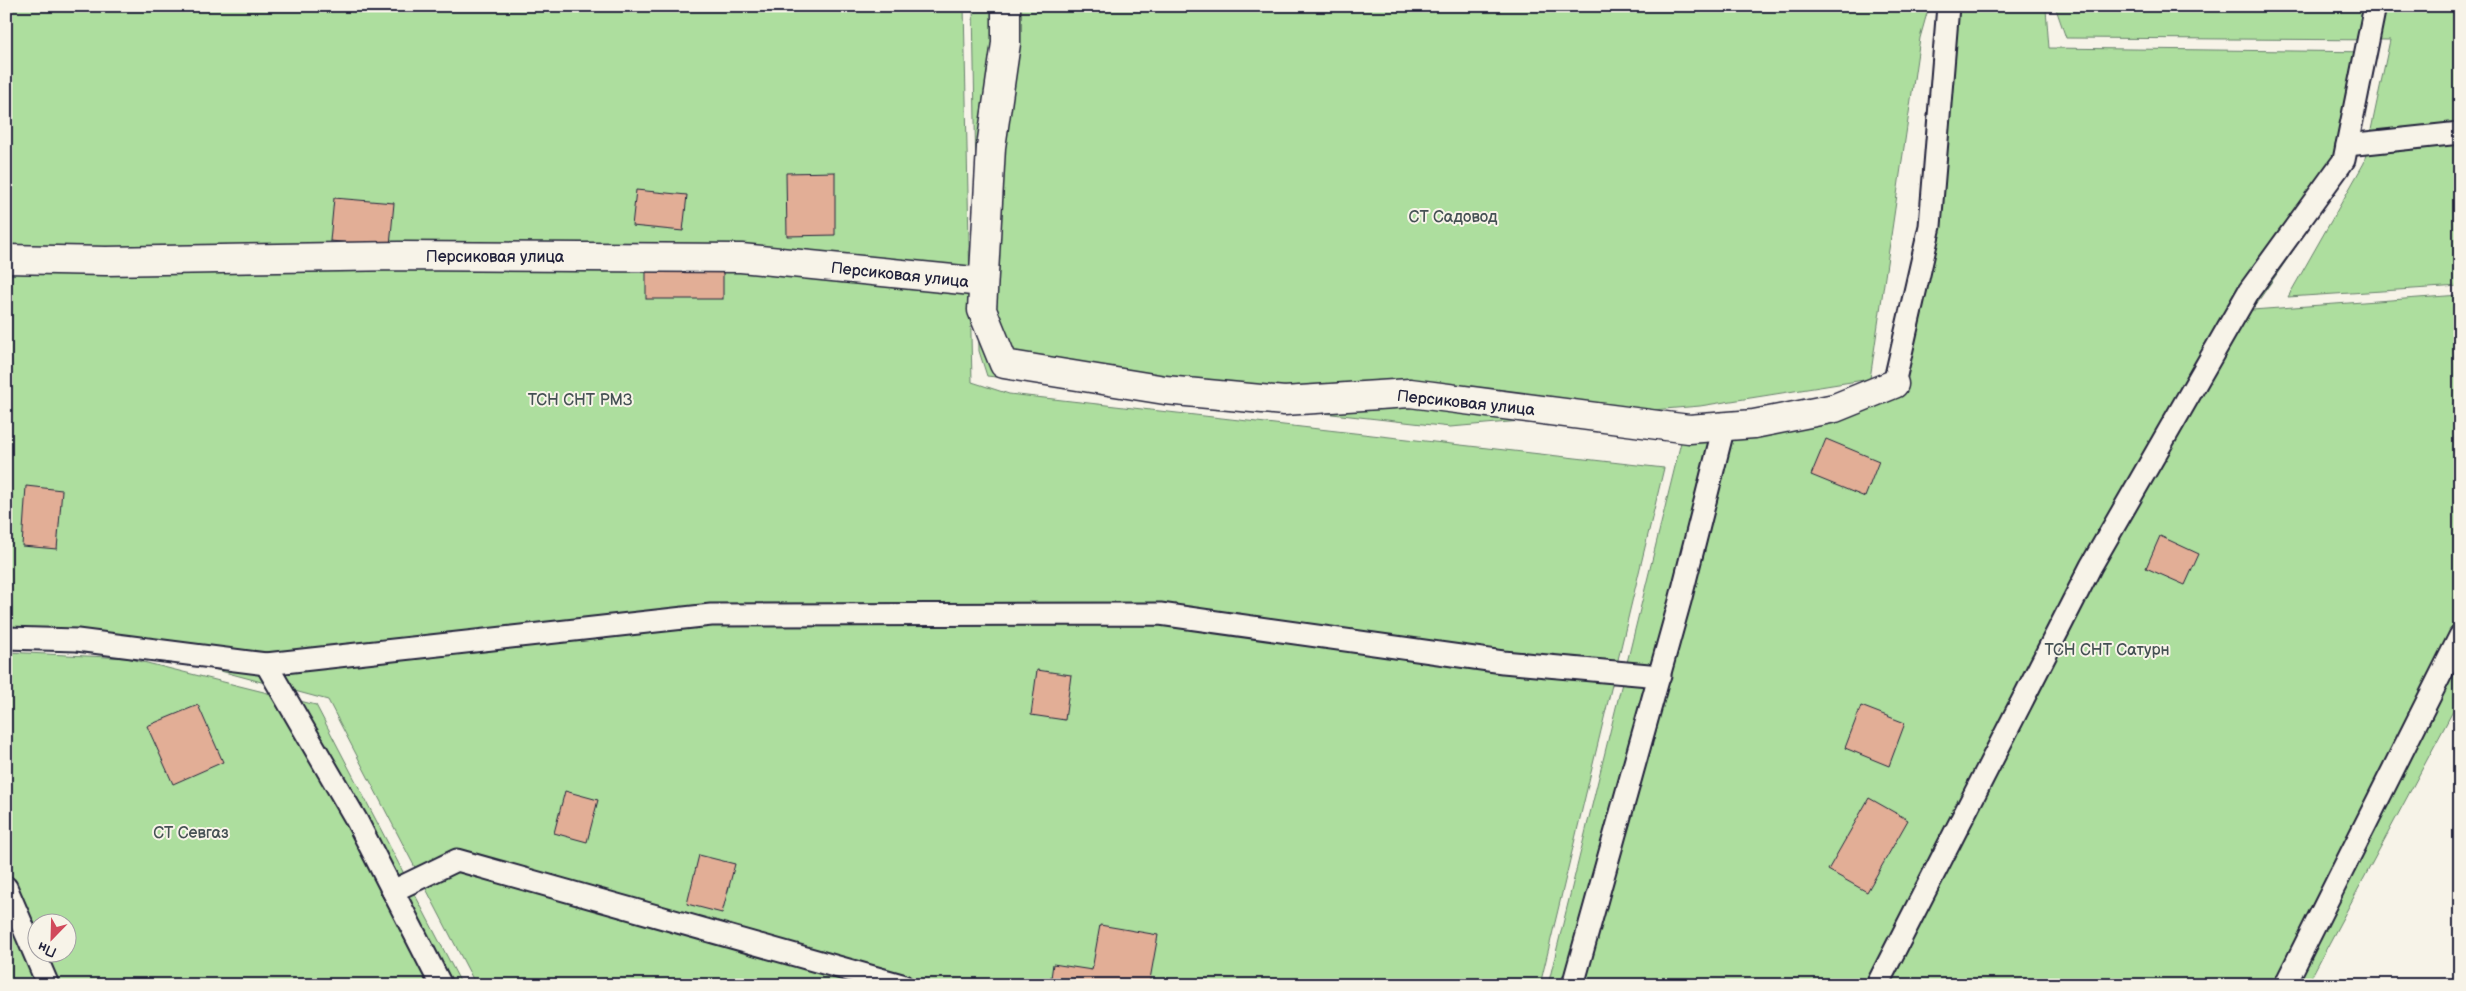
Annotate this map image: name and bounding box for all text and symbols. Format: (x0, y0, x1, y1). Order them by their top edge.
park label: СТ Садовод (1409, 208, 1498, 227)
street label: Персиковая улица (426, 248, 565, 267)
street label: Персиковая улица (830, 259, 970, 292)
street label: Персиковая улица (1396, 387, 1536, 420)
park label: ТСН СНТ РМЗ (528, 391, 632, 410)
park label: ТСН СНТ Сатурн (2044, 641, 2170, 660)
park label: СТ Севгаз (153, 824, 229, 843)
north arrow (28, 914, 78, 964)
text: Пн (35, 938, 59, 961)

